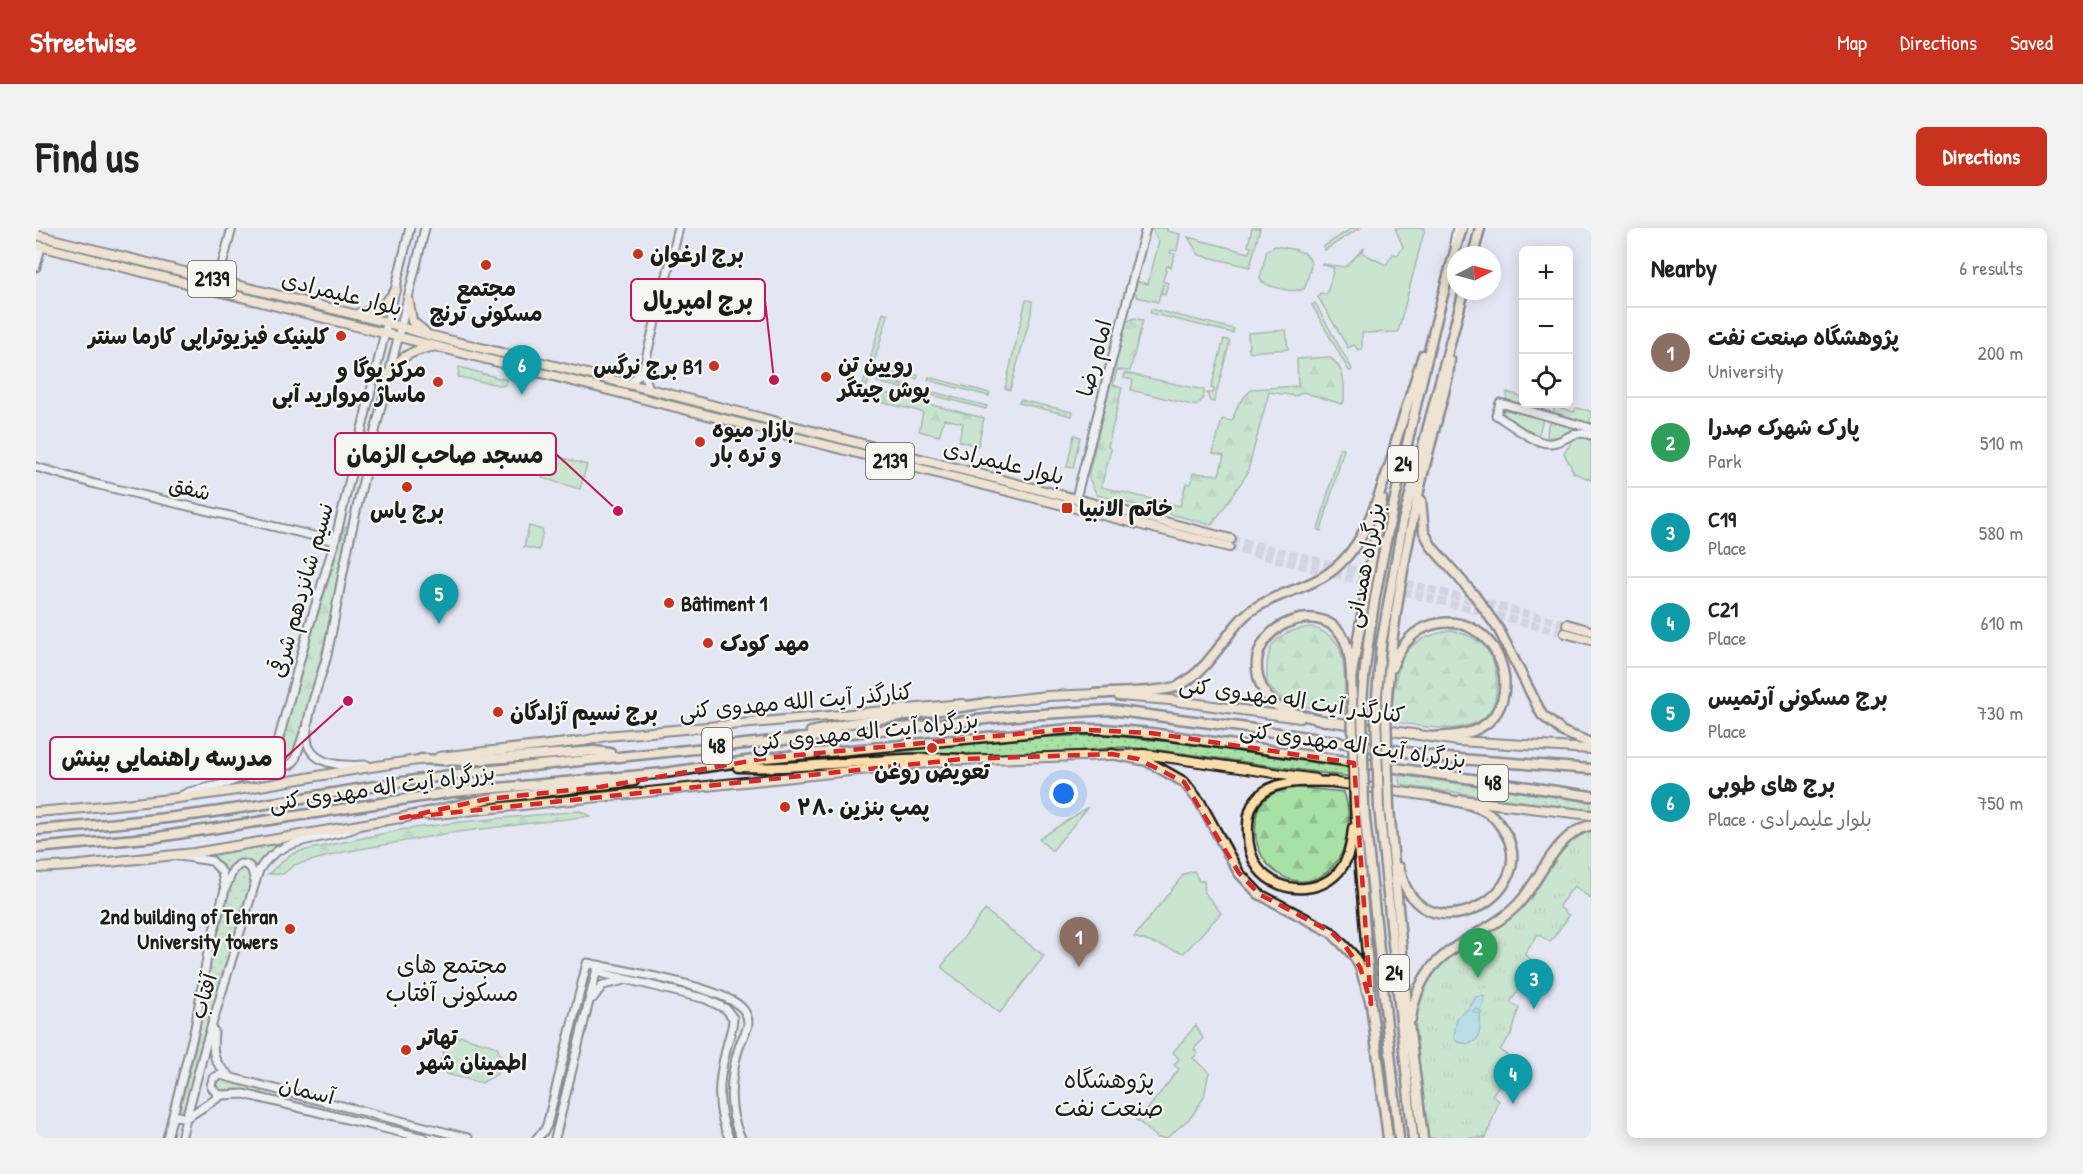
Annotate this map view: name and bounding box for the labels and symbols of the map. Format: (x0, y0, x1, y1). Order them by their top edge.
place label: برج ارغوان (650, 239, 744, 269)
north arrow (1447, 246, 1501, 300)
marker: برج ارغوان (631, 247, 645, 261)
marker: مجتمع مسکونی ترنج (479, 258, 493, 272)
road number: 2139 (188, 261, 236, 297)
street label: بلوار علیمرادی (279, 264, 405, 322)
place label: مجتمع مسکونی ترنج (429, 273, 543, 328)
callout: برج امپریال (631, 279, 765, 321)
text: برج امپریال (643, 284, 753, 316)
street label: امام رضا (1069, 316, 1121, 400)
place label: کلینیک فیزیوتراپی کارما سنتر (87, 321, 329, 351)
marker: کلینیک فیزیوتراپی کارما سنتر (334, 329, 348, 343)
pin: 6 (502, 346, 542, 395)
place label: رویین تن پوش چیتگر (836, 349, 930, 404)
place label: برج نرگس B1 (593, 351, 702, 381)
place label: مرکز یوگا و ماساژ مروارید آبی (272, 354, 426, 409)
marker: برج نرگس B1 (707, 359, 721, 373)
marker: رویین تن پوش چیتگر (819, 370, 833, 384)
marker: مرکز یوگا و ماساژ مروارید آبی (431, 375, 445, 389)
place label: بازار میوه و تره بار (710, 414, 794, 469)
callout: مسجد صاحب الزمان (335, 433, 556, 475)
street label: بلوار علیمرادی (941, 433, 1067, 491)
marker: بازار میوه و تره بار (693, 435, 707, 449)
text: مسجد صاحب الزمان (346, 438, 544, 470)
road number: 2139 (866, 443, 914, 479)
road number: 24 (1388, 446, 1418, 482)
street label: شفق (166, 469, 214, 507)
marker: برج یاس (400, 480, 414, 494)
place label: خاتم الانبیا (1079, 493, 1173, 525)
place label: برج یاس (370, 495, 444, 525)
street label: نسیم شانزدهم شرقی (262, 499, 342, 681)
street label: بزرگراه همدانی (1337, 500, 1391, 630)
marker: خاتم الانبیا (1060, 501, 1074, 515)
pin: 5 (420, 574, 458, 624)
place label: Bâtiment 1 (681, 588, 768, 618)
marker: Bâtiment 1 (662, 596, 676, 610)
place label: مهد کودک (720, 628, 810, 658)
marker: مهد کودک (701, 636, 715, 650)
street label: کنارگذر آیت اله مهدوی کنی (1177, 668, 1407, 730)
street label: کنارگذر آیت الله مهدوی کنی (678, 676, 914, 726)
place label: برج نسیم آزادگان (510, 697, 658, 729)
street label: بزرگراه آیت اله مهدوی کنی (750, 704, 980, 758)
marker: برج نسیم آزادگان (491, 705, 505, 719)
street label: بزرگراه آیت اله مهدوی کنی (1238, 713, 1468, 775)
road number: 48 (702, 728, 732, 764)
callout: مدرسه راهنمایی بینش (50, 737, 285, 779)
text: مدرسه راهنمایی بینش (61, 741, 273, 773)
marker: تعویض روغن (925, 741, 939, 755)
street label: بزرگراه آیت اله مهدوی کنی (267, 756, 497, 818)
place label: تعویض روغن (874, 756, 990, 786)
road number: 48 (1478, 765, 1508, 801)
your location (1049, 779, 1078, 808)
place label: پمپ بنزین ۲۸۰ (797, 792, 930, 822)
marker: پمپ بنزین ۲۸۰ (778, 800, 792, 814)
place label: 2nd building of Tehran University towers (100, 901, 279, 957)
pin: 1 (1060, 918, 1098, 967)
marker: 2nd building of Tehran University towers (283, 922, 297, 936)
pin: 2 (1458, 928, 1498, 978)
district label: مجتمع های مسکونی آفتاب (385, 948, 519, 1008)
road number: 24 (1379, 955, 1409, 991)
pin: 3 (1514, 960, 1554, 1009)
street label: آفتاب (182, 968, 225, 1023)
place label: تهاتر اطمینان شهر (416, 1022, 527, 1077)
marker: تهاتر اطمینان شهر (399, 1043, 413, 1057)
pin: 4 (1494, 1054, 1532, 1104)
district label: پژوهشگاه صنعت نفت (1055, 1063, 1163, 1123)
street label: آسمان (276, 1069, 340, 1112)

